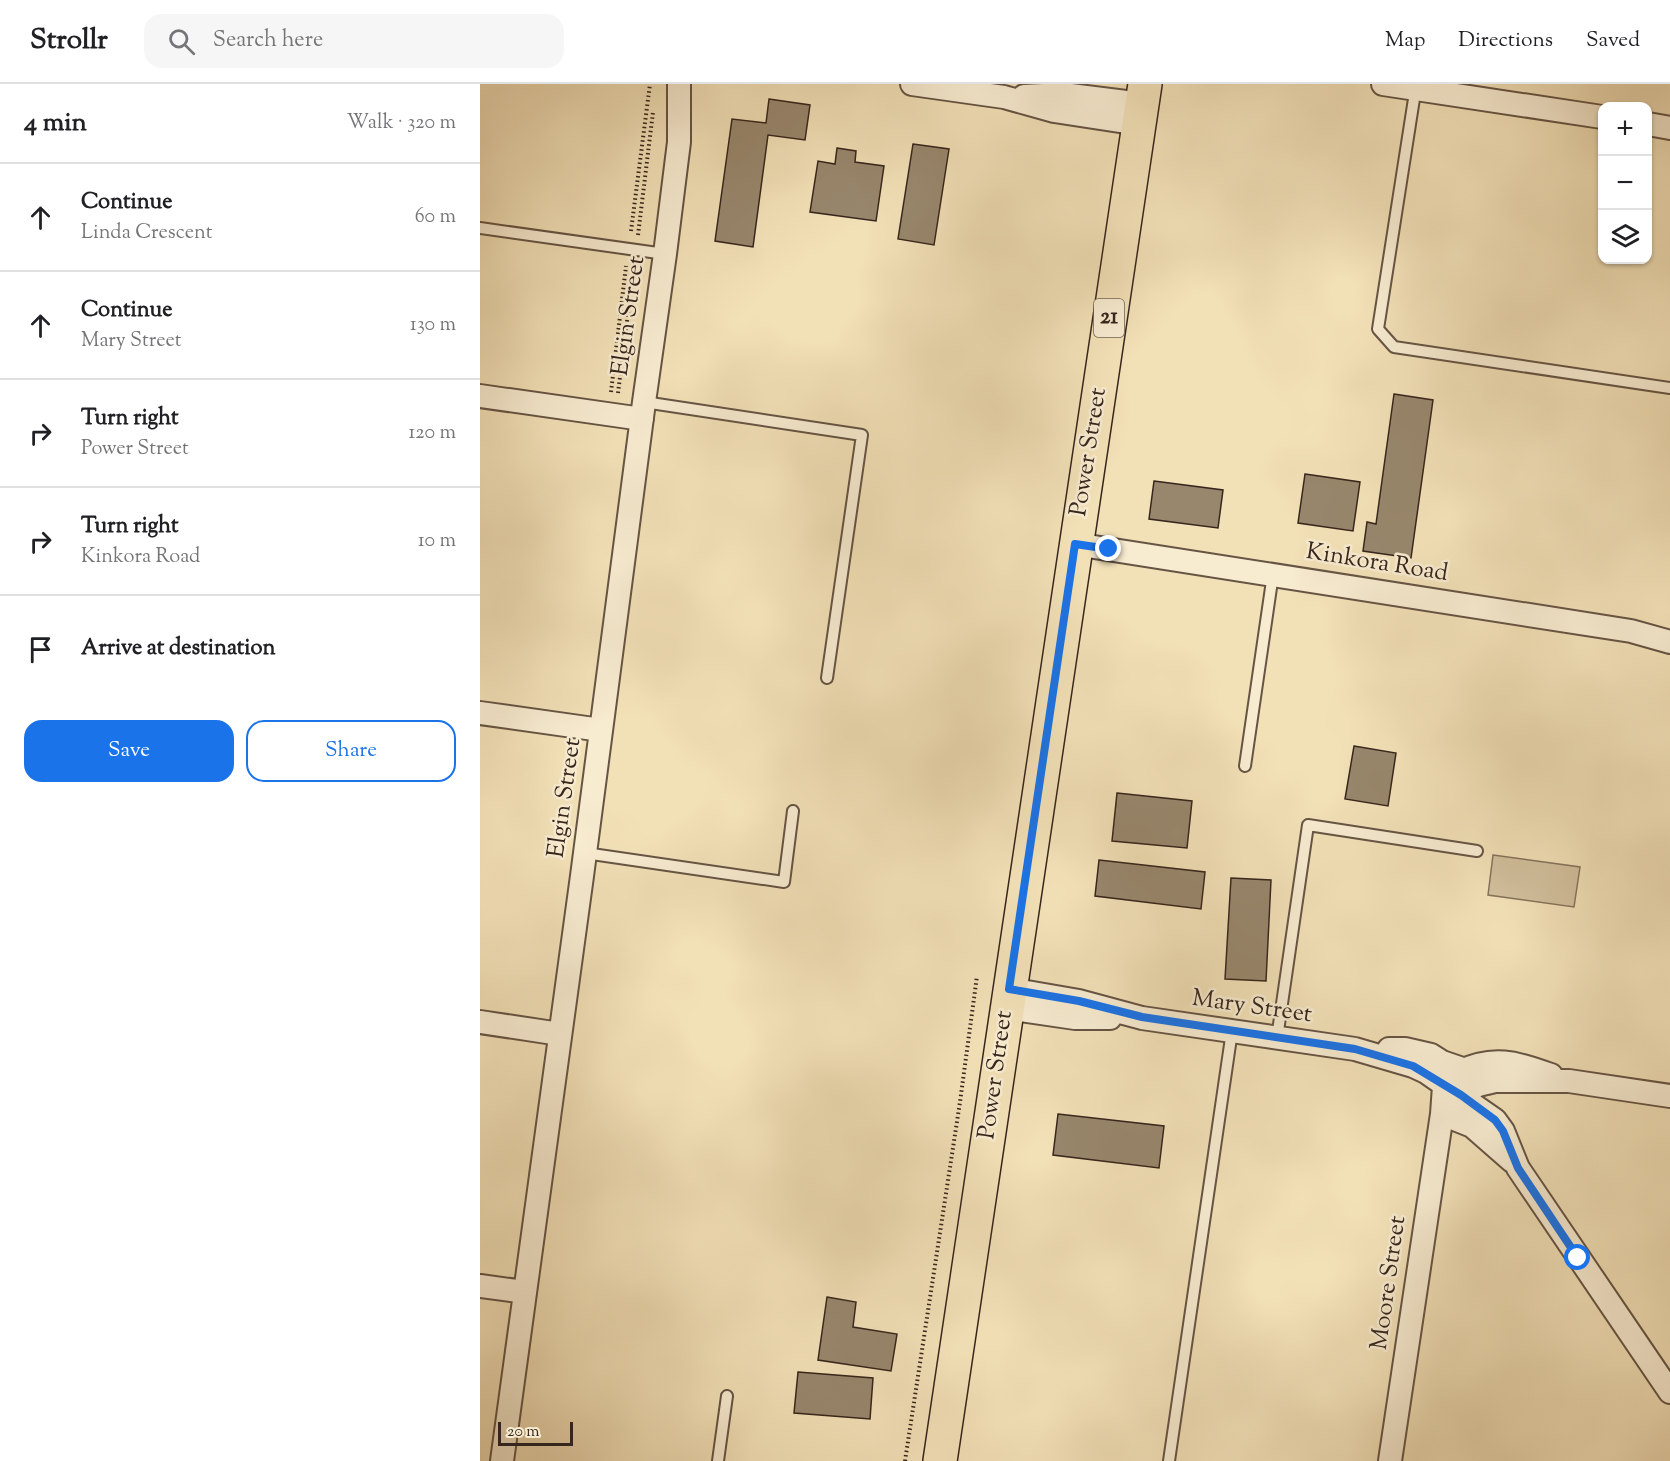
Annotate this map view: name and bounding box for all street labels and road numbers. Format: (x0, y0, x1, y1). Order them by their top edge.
street label: Elgin Street (604, 254, 654, 378)
road number: 21 (1094, 299, 1124, 337)
street label: Power Street (1062, 385, 1116, 519)
street label: Kinkora Road (1304, 535, 1451, 591)
street label: Elgin Street (540, 736, 590, 860)
street label: Mary Street (1190, 982, 1314, 1032)
street label: Power Street (970, 1009, 1022, 1141)
street label: Moore Street (1363, 1214, 1415, 1352)

